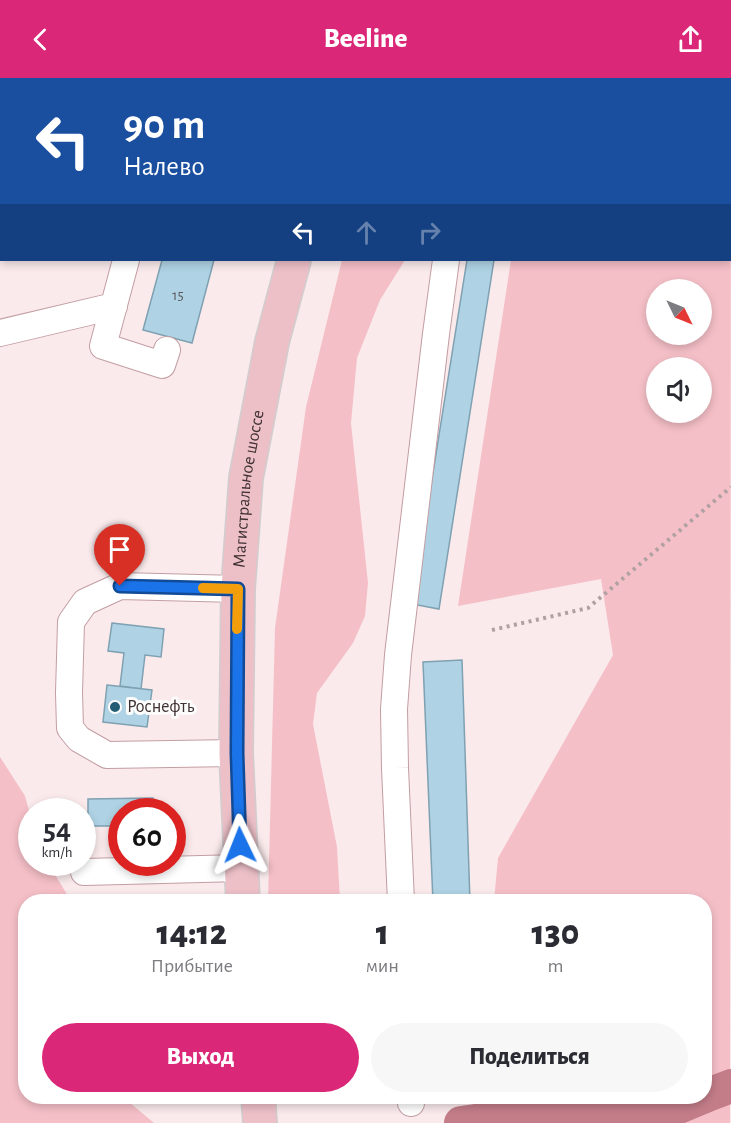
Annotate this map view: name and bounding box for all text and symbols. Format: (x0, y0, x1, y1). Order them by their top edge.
icon: back (24, 23, 57, 56)
icon: share (674, 23, 707, 56)
text: Beeline (324, 25, 407, 52)
icon: left (24, 102, 102, 180)
text: 90 m (123, 104, 205, 146)
text: Налево (123, 153, 205, 180)
icon: left (287, 216, 320, 249)
icon: ahead (350, 216, 383, 249)
icon: right (413, 216, 446, 249)
north arrow (646, 279, 712, 345)
map controls (646, 279, 712, 423)
house number: 15 (172, 288, 184, 303)
button: sound (646, 357, 712, 423)
street label: Магистральное шоссе (231, 408, 268, 568)
pin (94, 524, 145, 586)
icon: arrive (103, 533, 136, 566)
place label: Роснефть (127, 698, 195, 716)
marker: Роснефть (108, 700, 122, 714)
speed limit sign: 60 (108, 798, 186, 876)
position arrow (208, 813, 272, 877)
text: 54 (43, 815, 71, 845)
text: km/h (42, 845, 72, 860)
text: 14:12 (157, 915, 227, 951)
text: 1 (376, 915, 389, 951)
text: 130 (532, 915, 579, 951)
text: Прибытие (151, 956, 233, 976)
text: мин (366, 956, 399, 976)
text: m (547, 956, 563, 976)
button: Выход (42, 1023, 359, 1092)
button: Поделиться (371, 1023, 688, 1092)

